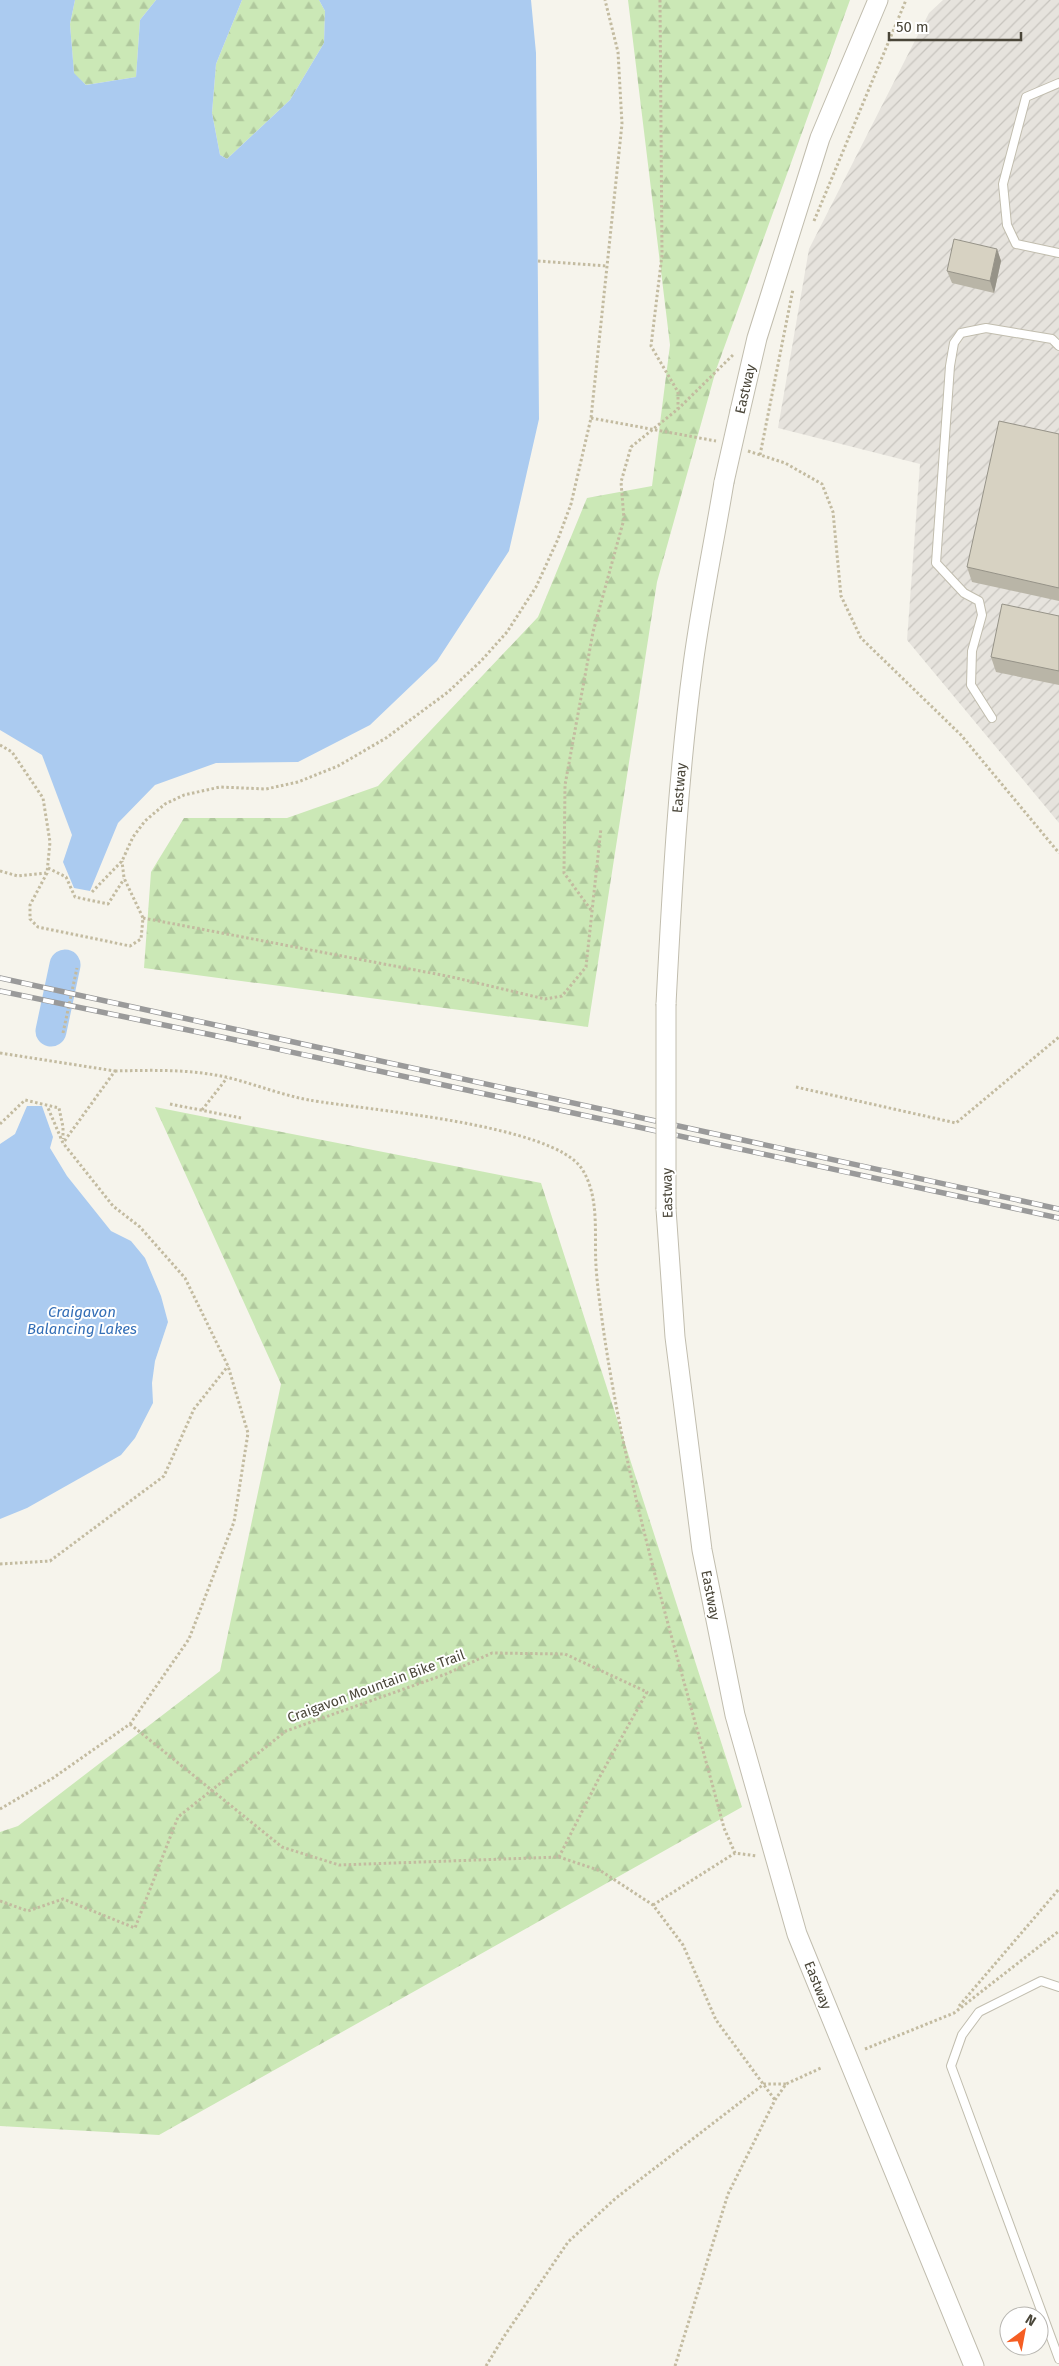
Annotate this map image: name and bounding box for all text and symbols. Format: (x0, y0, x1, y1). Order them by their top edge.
scale bar (889, 10, 1022, 42)
text: 50 m (896, 18, 929, 36)
street label: Eastway (732, 362, 759, 416)
street label: Eastway (669, 762, 690, 814)
street label: Eastway (659, 1167, 676, 1218)
water label: Craigavon Balancing Lakes (27, 1303, 137, 1338)
street label: Eastway (697, 1569, 724, 1622)
street label: Craigavon Mountain Bike Trail (285, 1646, 467, 1727)
street label: Eastway (800, 1959, 835, 2012)
north arrow (999, 2306, 1049, 2356)
text: N (1022, 2311, 1039, 2330)

